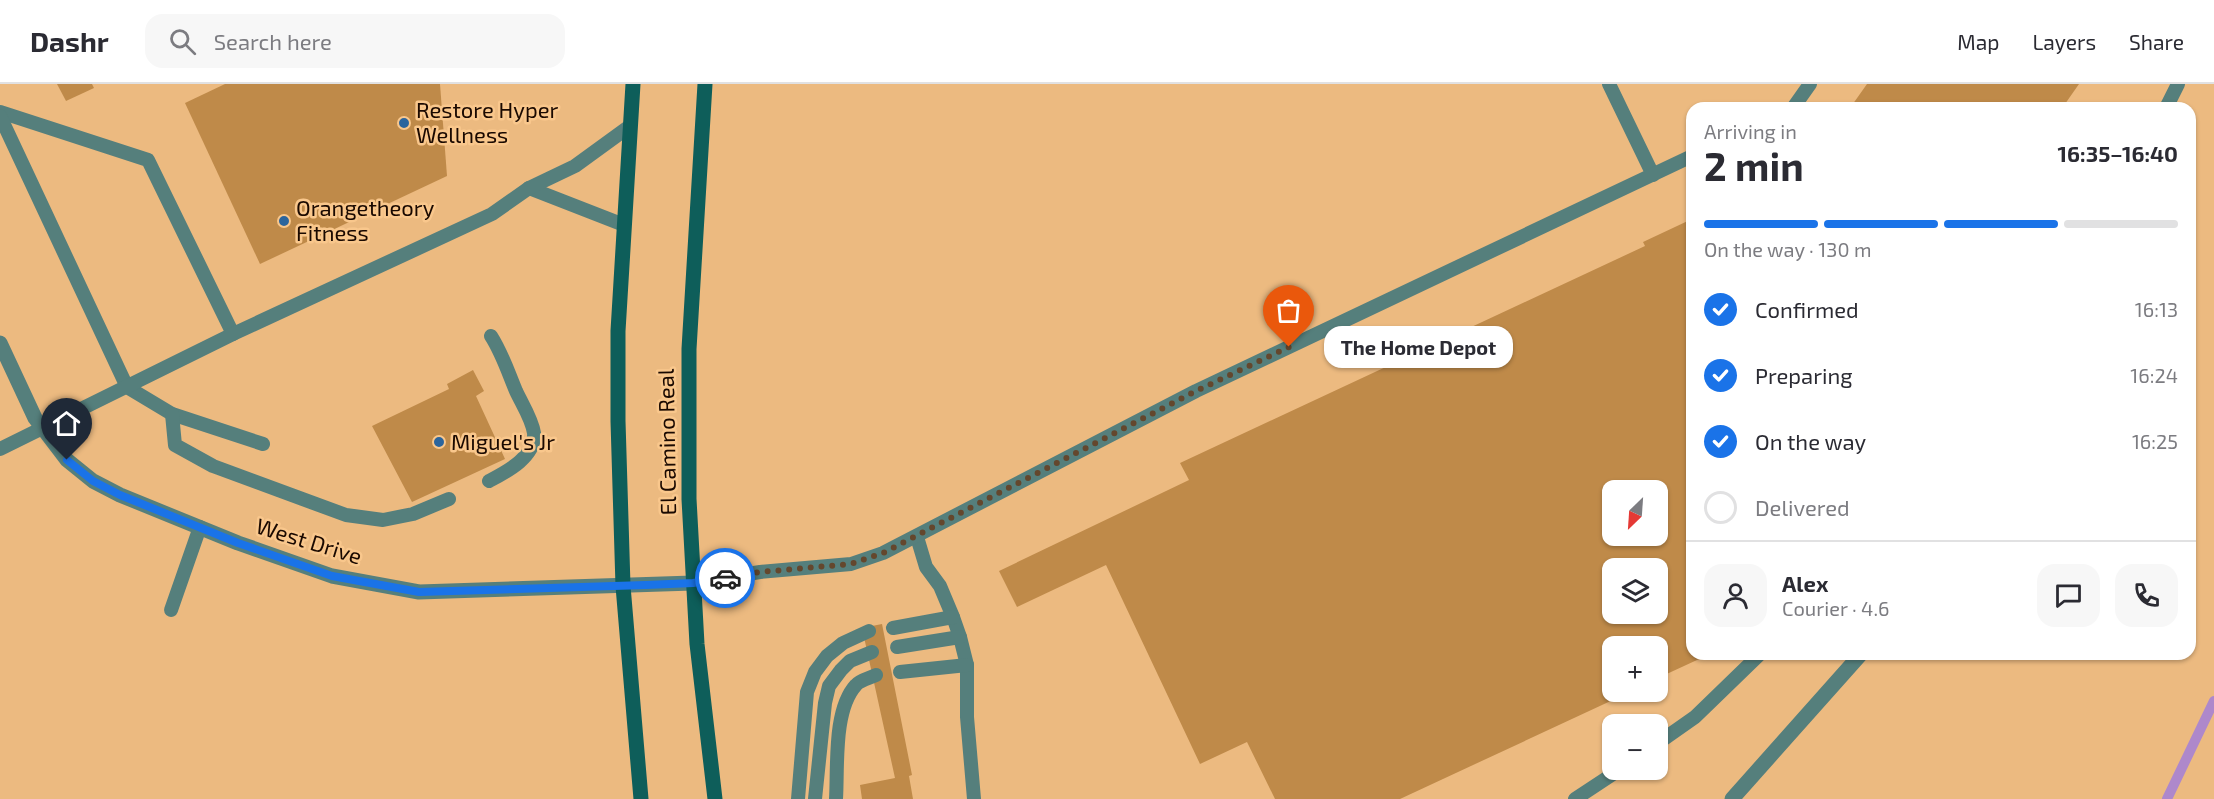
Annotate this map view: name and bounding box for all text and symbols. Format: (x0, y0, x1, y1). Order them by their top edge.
search box (145, 14, 565, 68)
text: Dashr (30, 24, 109, 58)
icon: search (166, 25, 199, 58)
text: Search here (214, 28, 332, 54)
text: Map (1957, 29, 1999, 54)
text: Layers (2032, 29, 2096, 54)
text: Share (2129, 29, 2184, 54)
place label: Restore Hyper Wellness (416, 96, 559, 147)
marker: Restore Hyper Wellness (397, 116, 411, 130)
text: Arriving in (1704, 119, 1797, 143)
text: 16:35–16:40 (2058, 140, 2178, 166)
text: 2 min (1704, 142, 1804, 189)
place label: Orangetheory Fitness (296, 194, 435, 245)
marker: Orangetheory Fitness (277, 214, 291, 228)
text: On the way · 130 m (1704, 237, 1871, 261)
pin (1263, 285, 1314, 347)
icon: check (1704, 293, 1737, 326)
icon: bag (1272, 294, 1305, 327)
text: Confirmed (1755, 296, 1859, 322)
text: 16:13 (2135, 297, 2178, 321)
callout: The Home Depot (1325, 326, 1514, 368)
text: The Home Depot (1341, 335, 1496, 359)
icon: check (1704, 359, 1737, 392)
text: Preparing (1755, 362, 1853, 388)
text: 16:24 (2130, 363, 2178, 387)
street label: El Camino Real (652, 368, 680, 516)
pin (41, 398, 92, 460)
icon: home (50, 407, 83, 440)
icon: check (1704, 425, 1737, 458)
place label: Miguel's Jr (451, 428, 555, 454)
text: On the way (1755, 428, 1866, 454)
text: 16:25 (2132, 429, 2178, 453)
marker: Miguel's Jr (432, 435, 446, 449)
north arrow (1602, 480, 1668, 546)
map controls (1602, 480, 1668, 780)
text: Delivered (1755, 494, 1850, 520)
street label: West Drive (253, 512, 365, 568)
courier (695, 548, 755, 608)
button: layers (1602, 558, 1668, 624)
icon: car (709, 562, 742, 595)
button: person (1704, 564, 1767, 627)
button: chat (2037, 564, 2100, 627)
button: phone (2115, 564, 2178, 627)
text: Alex (1782, 570, 1828, 596)
text: Courier · 4.6 (1782, 596, 1889, 620)
button: + (1602, 636, 1668, 702)
button: − (1602, 714, 1668, 780)

